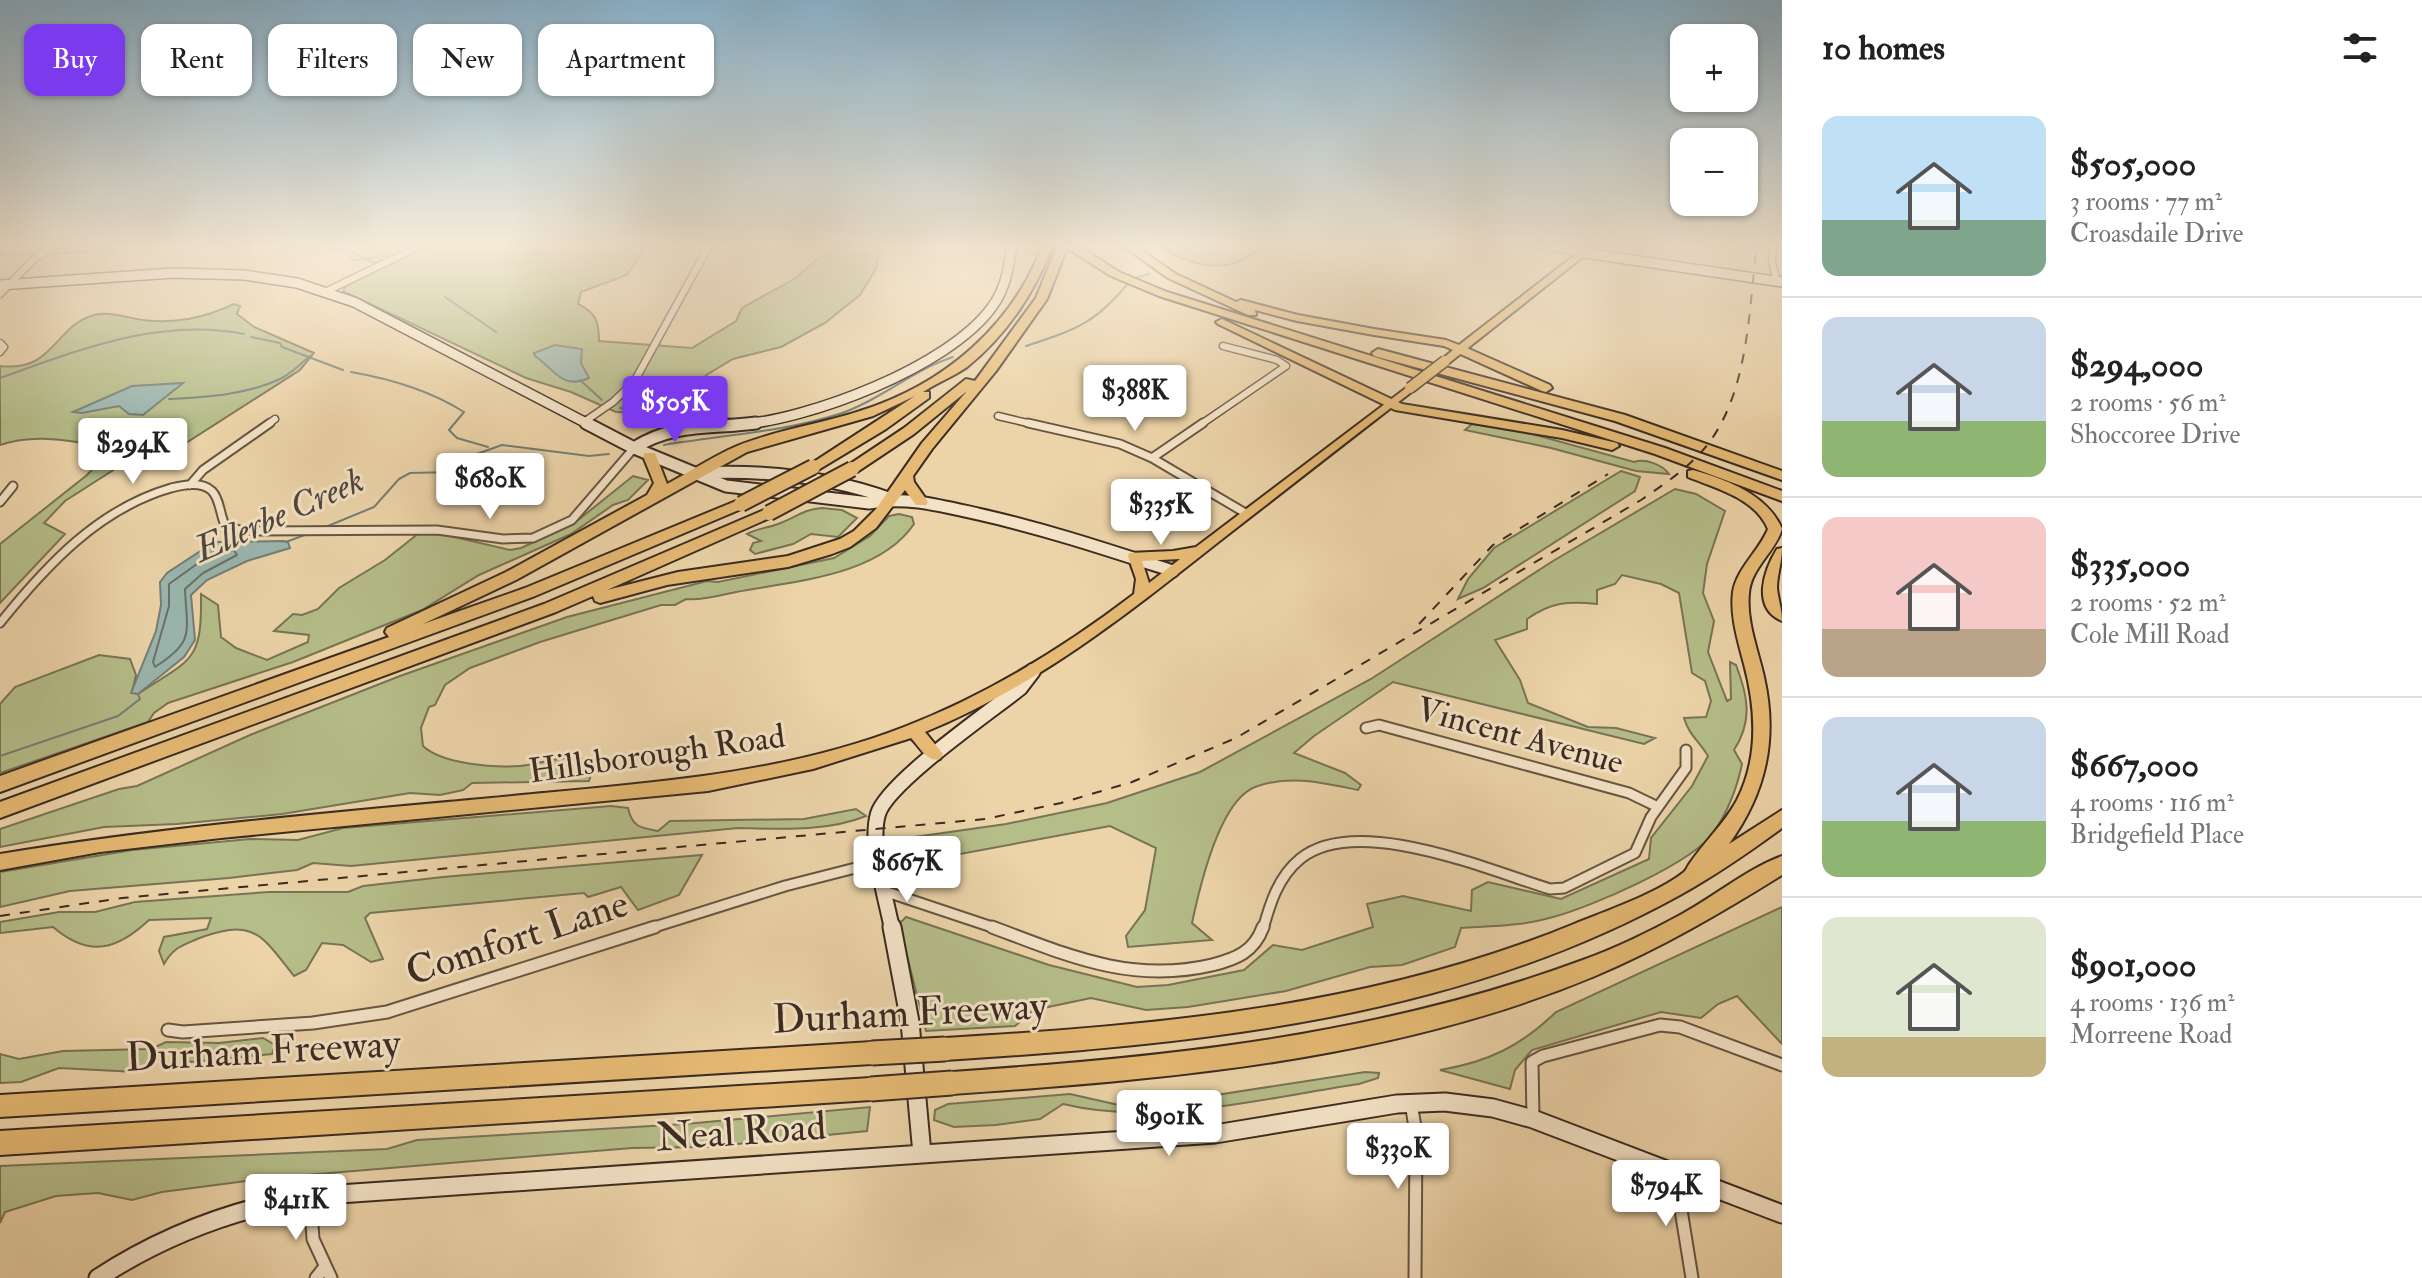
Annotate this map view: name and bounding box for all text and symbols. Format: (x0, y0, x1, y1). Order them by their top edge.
chip: Buy (24, 24, 125, 96)
chip: Rent (141, 24, 252, 96)
chip: Filters (268, 24, 397, 96)
chip: New (413, 24, 522, 96)
chip: Apartment (538, 24, 714, 96)
map controls (1670, 24, 1758, 216)
button: + (1670, 24, 1758, 112)
icon: filters (2338, 26, 2382, 70)
text: 10 homes (1822, 27, 1945, 70)
button: − (1670, 128, 1758, 216)
text: $505,000 (2070, 143, 2196, 186)
icon: home (1886, 148, 1982, 244)
text: 3 rooms · 77 m² (2070, 186, 2222, 218)
text: Croasdaile Drive (2070, 218, 2243, 250)
text: $294,000 (2070, 344, 2203, 387)
icon: home (1886, 349, 1982, 445)
pin: $388K (1079, 365, 1191, 433)
text: $388K (1101, 375, 1169, 407)
pin: $505K (619, 376, 731, 444)
text: $505K (641, 386, 709, 418)
text: 2 rooms · 56 m² (2070, 387, 2226, 419)
pin: $294K (77, 418, 189, 486)
text: Shoccoree Drive (2070, 419, 2240, 451)
text: $294K (96, 428, 170, 460)
pin: $680K (434, 453, 546, 521)
water label: Ellerbe Creek (185, 458, 371, 573)
text: $680K (454, 463, 526, 495)
pin: $335K (1105, 479, 1217, 547)
text: $335K (1129, 489, 1193, 521)
text: $335,000 (2070, 544, 2190, 587)
icon: home (1886, 549, 1982, 645)
text: 2 rooms · 52 m² (2070, 587, 2226, 619)
text: Cole Mill Road (2070, 619, 2230, 651)
street label: Vincent Avenue (1412, 688, 1628, 784)
street label: Hillsborough Road (526, 715, 788, 793)
text: $667,000 (2070, 744, 2199, 787)
icon: home (1886, 749, 1982, 845)
text: 4 rooms · 116 m² (2070, 787, 2234, 819)
text: Bridgefield Place (2070, 819, 2244, 851)
pin: $667K (851, 836, 963, 904)
text: $667K (871, 846, 943, 878)
street label: Comfort Lane (399, 878, 635, 998)
text: $901,000 (2070, 944, 2196, 987)
icon: home (1886, 949, 1982, 1045)
street label: Durham Freeway (771, 980, 1050, 1046)
text: 4 rooms · 136 m² (2070, 987, 2235, 1019)
street label: Durham Freeway (124, 1018, 403, 1084)
text: Morreene Road (2070, 1019, 2232, 1051)
pin: $901K (1113, 1090, 1225, 1158)
text: $901K (1135, 1100, 1203, 1132)
street label: Neal Road (654, 1101, 828, 1163)
pin: $330K (1342, 1123, 1454, 1191)
text: $330K (1365, 1133, 1431, 1165)
pin: $794K (1610, 1160, 1722, 1228)
text: $794K (1630, 1170, 1702, 1202)
pin: $411K (240, 1174, 352, 1242)
text: $411K (263, 1184, 329, 1216)

